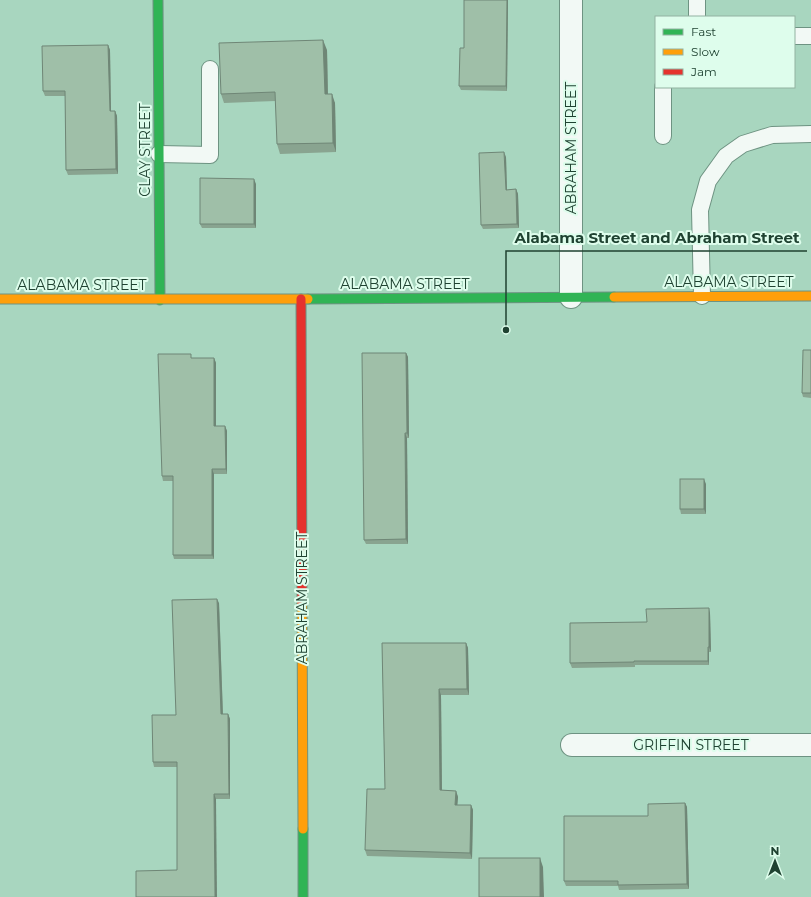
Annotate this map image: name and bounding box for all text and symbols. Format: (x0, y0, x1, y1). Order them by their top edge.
legend (655, 16, 795, 88)
text: Fast (691, 24, 716, 39)
text: Slow (691, 44, 720, 59)
text: Jam (690, 64, 717, 79)
street label: ABRAHAM STREET (562, 82, 580, 214)
street label: CLAY STREET (136, 103, 154, 197)
callout: Alabama Street and Abraham Street (506, 224, 807, 251)
text: Alabama Street and Abraham Street (514, 228, 800, 247)
street label: ALABAMA STREET (664, 273, 794, 291)
street label: ALABAMA STREET (340, 275, 470, 293)
street label: ALABAMA STREET (17, 276, 147, 294)
street label: ABRAHAM STREET (293, 532, 311, 664)
street label: GRIFFIN STREET (633, 736, 749, 754)
north arrow (755, 841, 795, 881)
text: N (771, 844, 779, 858)

